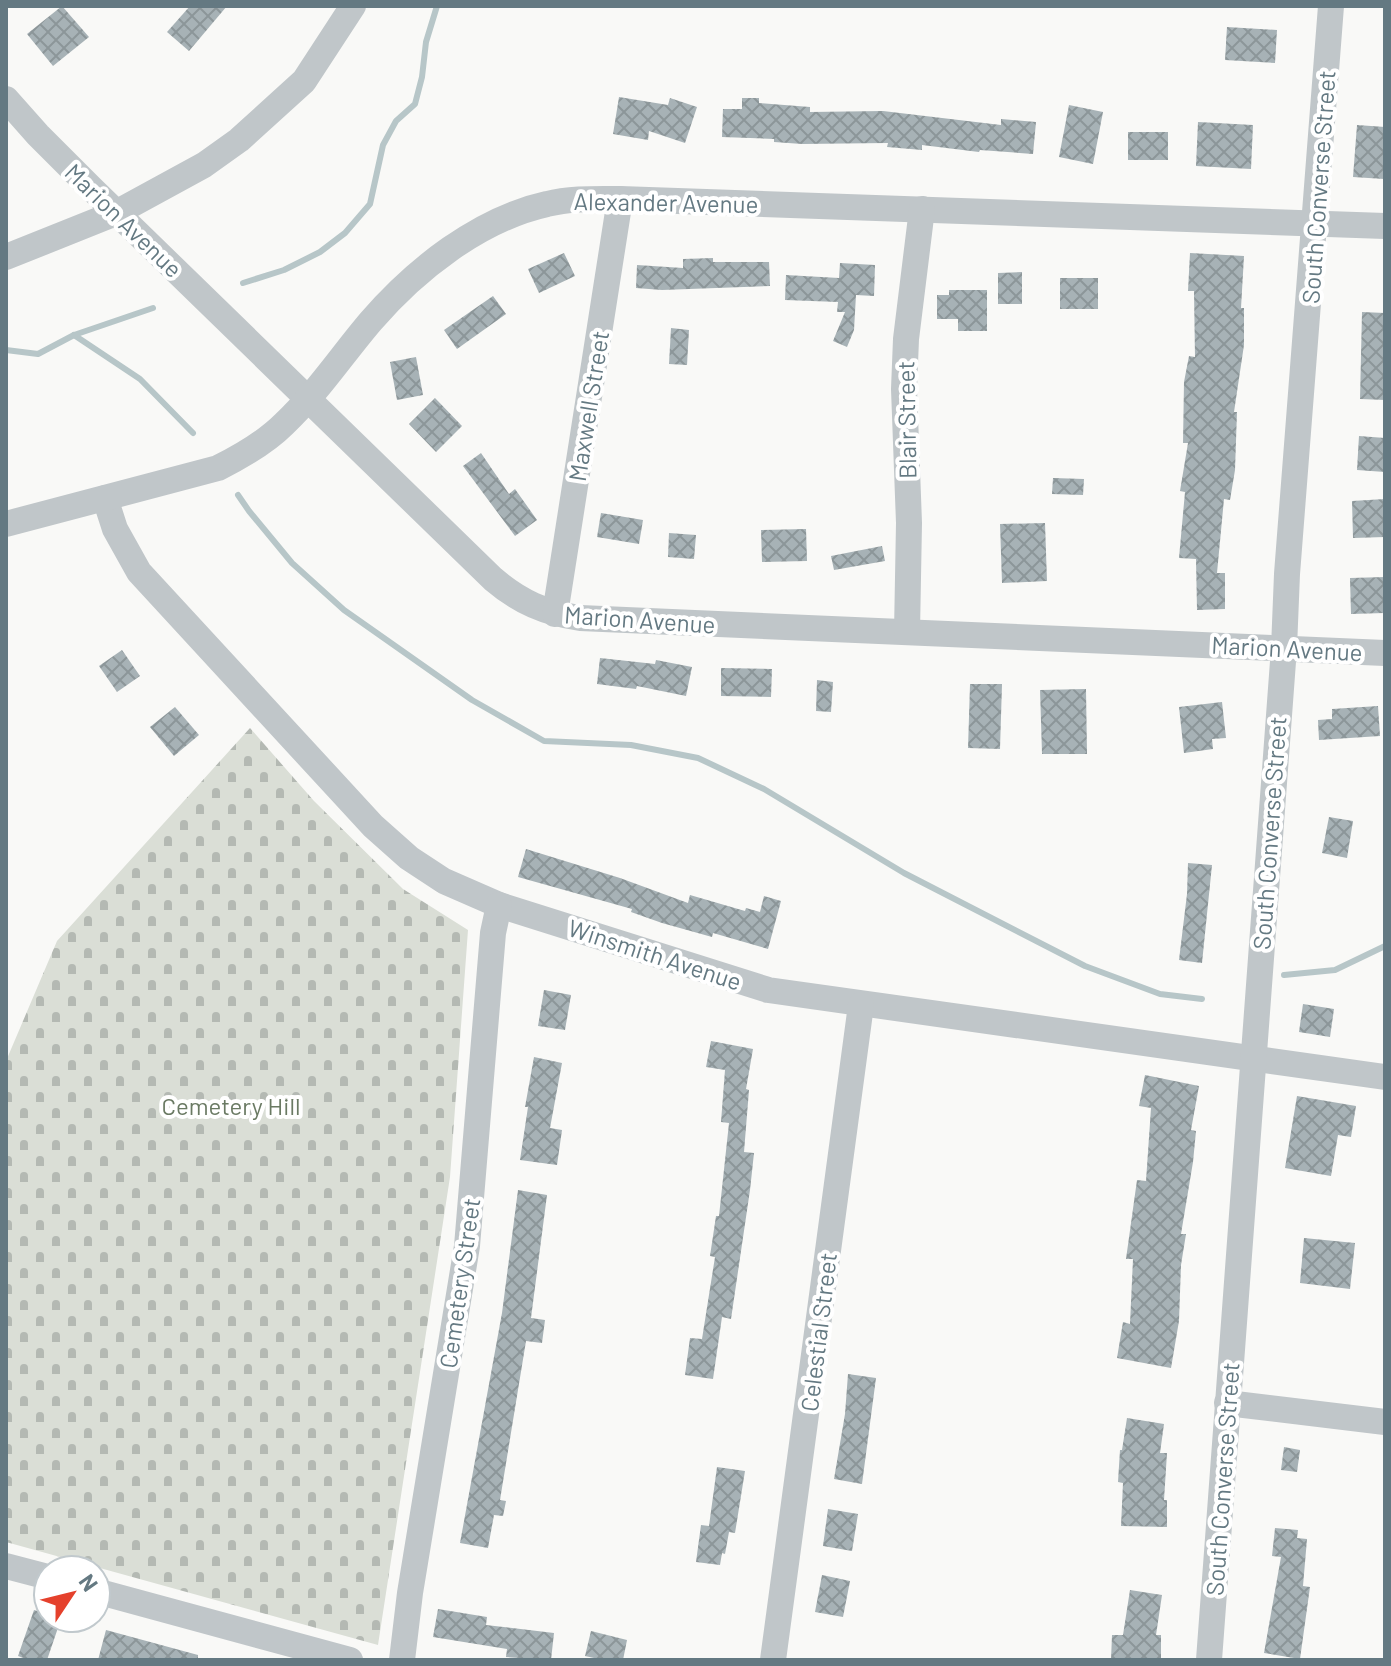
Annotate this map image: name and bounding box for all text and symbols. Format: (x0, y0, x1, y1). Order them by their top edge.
street label: South Converse Street (1295, 69, 1341, 305)
street label: Marion Avenue (59, 157, 189, 283)
street label: Alexander Avenue (573, 186, 759, 218)
street label: Maxwell Street (562, 329, 614, 483)
street label: Blair Street (890, 361, 922, 479)
street label: Marion Avenue (563, 599, 717, 639)
street label: Marion Avenue (1211, 630, 1363, 666)
street label: South Converse Street (1246, 715, 1292, 951)
street label: Winsmith Avenue (565, 912, 745, 996)
park label: Cemetery Hill (162, 1091, 300, 1120)
street label: Cemetery Street (433, 1196, 485, 1370)
street label: Celestial Street (794, 1251, 842, 1413)
street label: South Converse Street (1199, 1361, 1245, 1597)
north arrow (32, 1554, 112, 1634)
text: N (74, 1569, 104, 1595)

